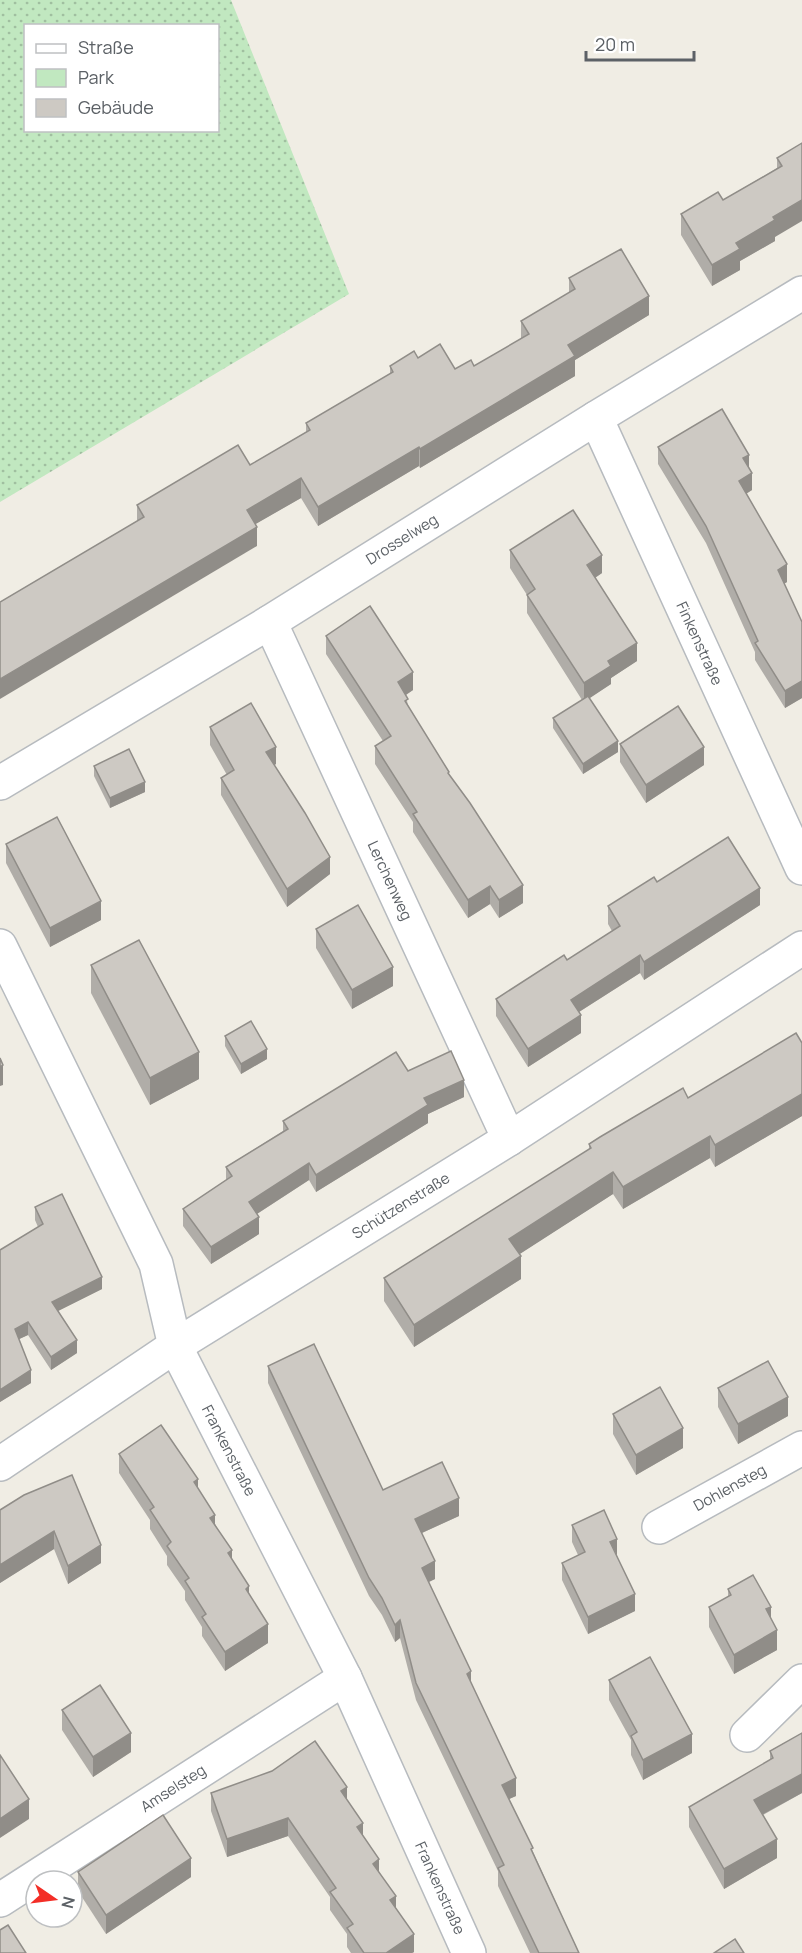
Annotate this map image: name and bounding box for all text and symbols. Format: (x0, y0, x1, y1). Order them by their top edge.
legend (24, 24, 219, 132)
scale bar (586, 24, 694, 62)
text: 20 m (595, 32, 635, 56)
text: Straße (78, 35, 134, 59)
text: Park (78, 65, 115, 89)
text: Gebäude (78, 95, 154, 119)
street label: Drosselweg (362, 509, 442, 569)
street label: Finkenstraße (671, 598, 728, 689)
street label: Lerchenweg (363, 837, 417, 924)
street label: Schützenstraße (348, 1167, 454, 1244)
street label: Frankenstraße (197, 1401, 261, 1500)
street label: Dohlensteg (690, 1459, 770, 1516)
street label: Amselsteg (136, 1759, 210, 1817)
street label: Frankenstraße (410, 1838, 470, 1938)
north arrow (24, 1869, 84, 1929)
text: N (56, 1894, 81, 1911)

